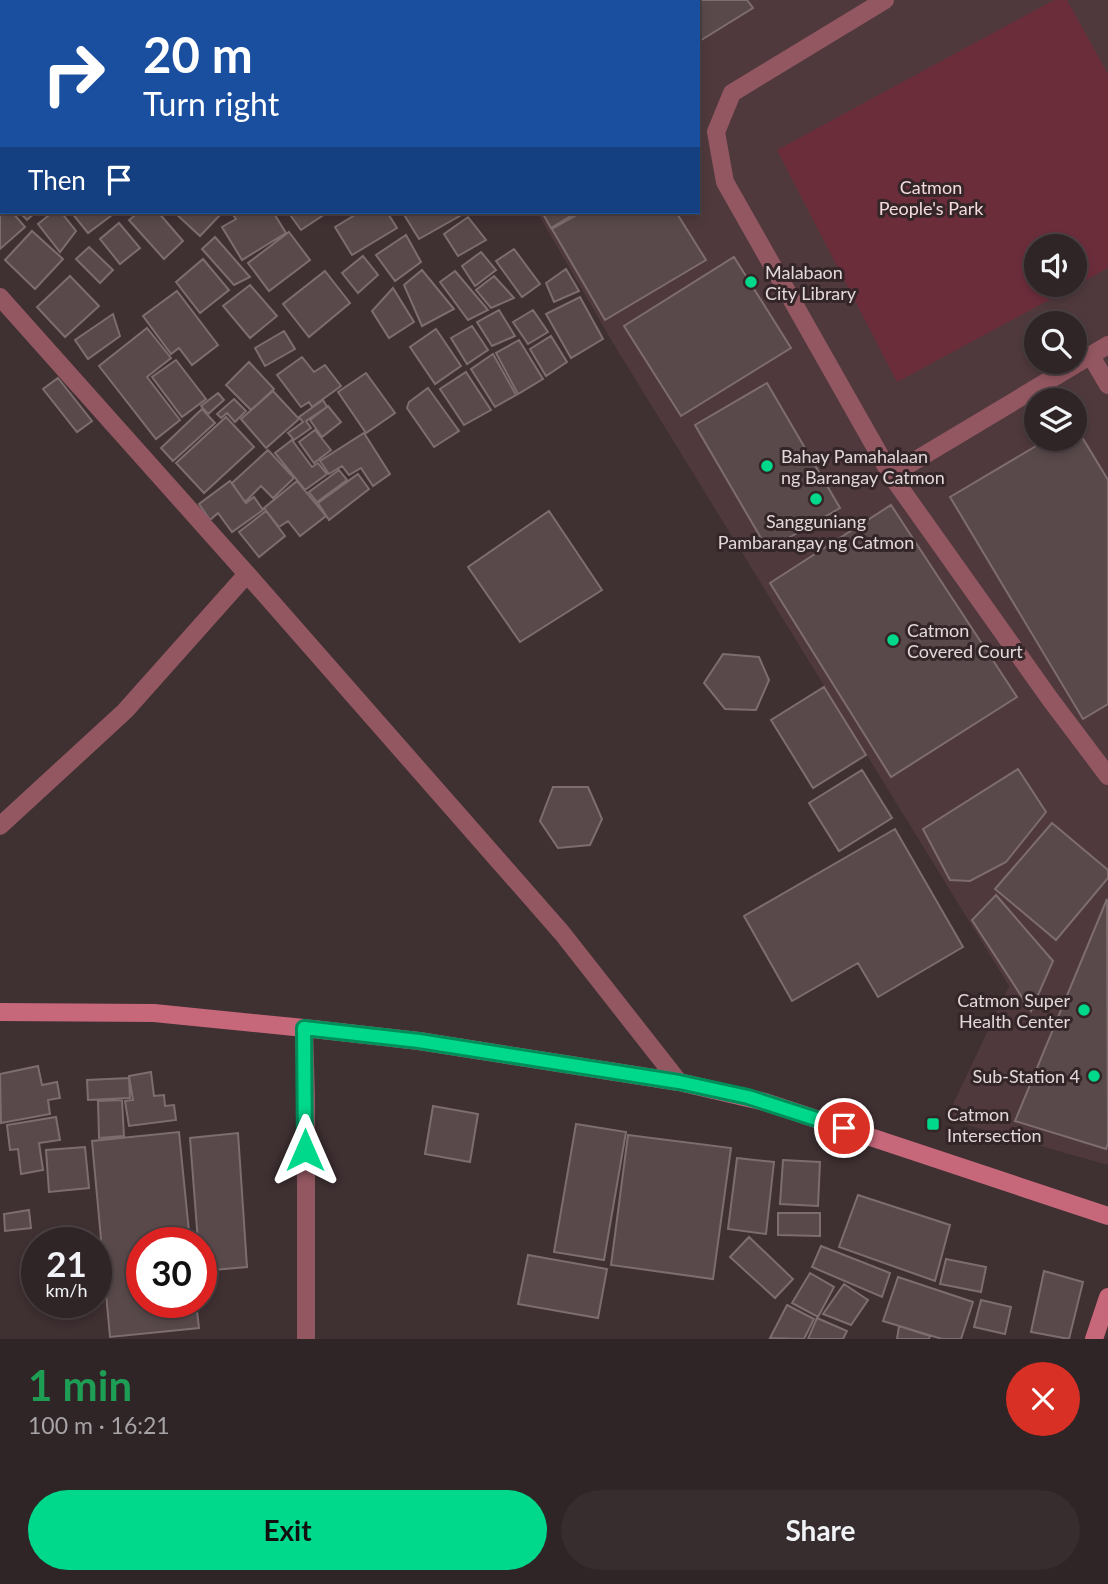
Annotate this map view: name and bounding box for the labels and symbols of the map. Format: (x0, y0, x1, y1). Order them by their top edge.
park label: Catmon People's Park (879, 176, 984, 219)
place label: Malabaon City Library (765, 261, 857, 304)
marker: Malabaon City Library (743, 274, 759, 290)
place label: Bahay Pamahalaan ng Barangay Catmon (781, 445, 945, 488)
marker: Bahay Pamahalaan ng Barangay Catmon (759, 458, 775, 474)
marker: Sangguniang Pambarangay ng Catmon (808, 491, 824, 507)
place label: Sangguniang Pambarangay ng Catmon (718, 510, 914, 553)
place label: Catmon Covered Court (907, 619, 1023, 662)
marker: Catmon Covered Court (885, 632, 901, 648)
place label: Catmon Super Health Center (957, 989, 1070, 1032)
marker: Catmon Super Health Center (1076, 1002, 1092, 1018)
place label: Sub-Station 4 (973, 1065, 1080, 1087)
marker: Sub-Station 4 (1086, 1068, 1102, 1084)
pin (814, 1098, 874, 1158)
place label: Catmon Intersection (947, 1103, 1041, 1146)
position arrow (268, 1113, 342, 1187)
marker: Catmon Intersection (925, 1116, 941, 1132)
speed limit sign: 30 (126, 1227, 217, 1318)

